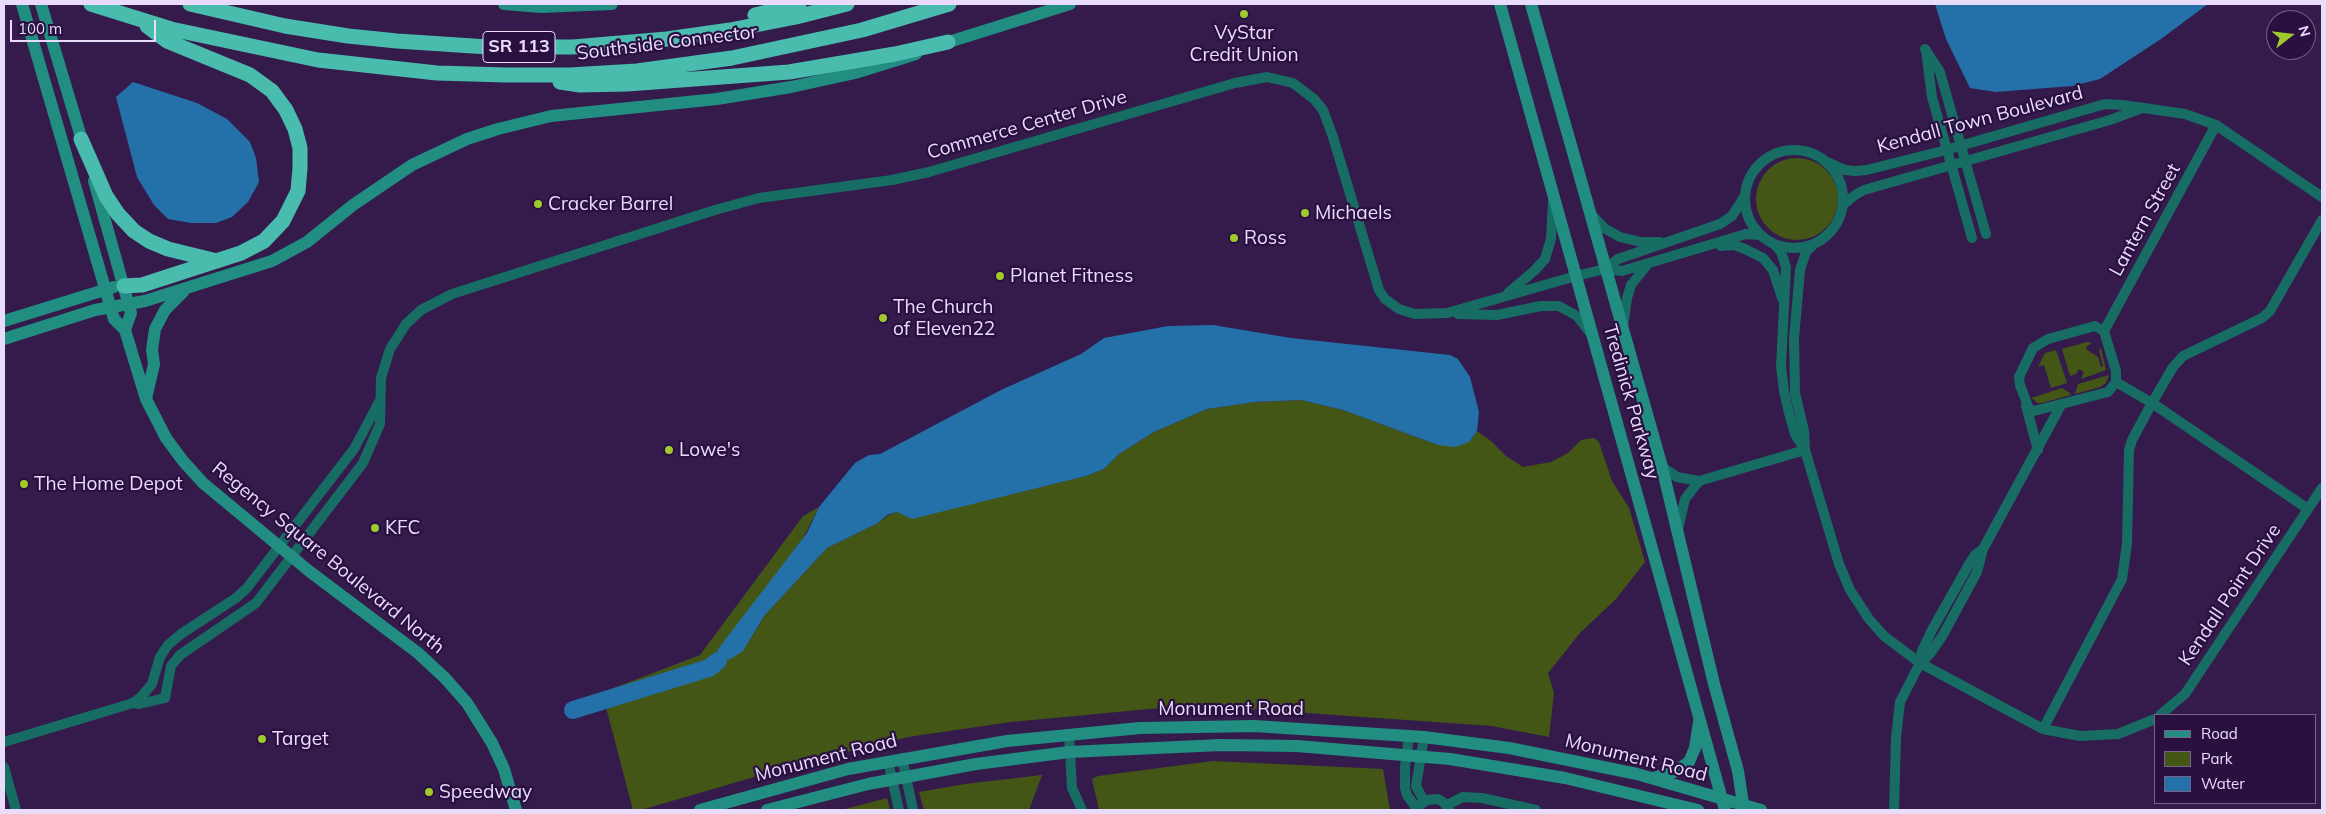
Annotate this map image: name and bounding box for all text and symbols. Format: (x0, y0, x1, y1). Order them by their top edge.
marker: VyStar Credit Union (1238, 8, 1250, 20)
scale bar (12, 10, 159, 42)
north arrow (2266, 10, 2316, 60)
text: 100 m (18, 19, 62, 38)
street label: Southside Connector (576, 21, 758, 65)
place label: VyStar Credit Union (1189, 22, 1299, 66)
text: N (2294, 24, 2315, 39)
road number: SR 113 (483, 32, 555, 62)
street label: Kendall Town Boulevard (1874, 82, 2086, 158)
street label: Commerce Center Drive (925, 86, 1129, 164)
street label: Lantern Street (2105, 160, 2185, 280)
place label: Cracker Barrel (548, 193, 673, 215)
marker: Cracker Barrel (532, 198, 544, 210)
place label: Michaels (1315, 202, 1392, 224)
marker: Michaels (1299, 207, 1311, 219)
place label: Ross (1244, 227, 1287, 249)
marker: Ross (1228, 232, 1240, 244)
place label: Planet Fitness (1010, 265, 1134, 287)
marker: Planet Fitness (994, 270, 1006, 282)
place label: The Church of Eleven22 (893, 296, 995, 340)
marker: The Church of Eleven22 (877, 312, 889, 324)
street label: Tredinick Parkway (1598, 322, 1664, 482)
place label: Lowe's (679, 439, 740, 461)
marker: Lowe's (663, 444, 675, 456)
street label: Regency Square Boulevard North (207, 457, 449, 659)
place label: The Home Depot (34, 473, 183, 495)
marker: The Home Depot (18, 478, 30, 490)
place label: KFC (385, 517, 420, 539)
street label: Kendall Point Drive (2174, 520, 2286, 670)
marker: KFC (369, 522, 381, 534)
street label: Monument Road (1158, 698, 1304, 720)
legend (2154, 714, 2316, 804)
text: Road (2201, 724, 2238, 743)
place label: Target (272, 728, 329, 750)
street label: Monument Road (753, 729, 899, 787)
street label: Monument Road (1563, 729, 1709, 787)
marker: Target (256, 733, 268, 745)
text: Park (2201, 749, 2233, 768)
text: Water (2201, 774, 2245, 793)
place label: Speedway (439, 781, 532, 803)
marker: Speedway (423, 786, 435, 798)

